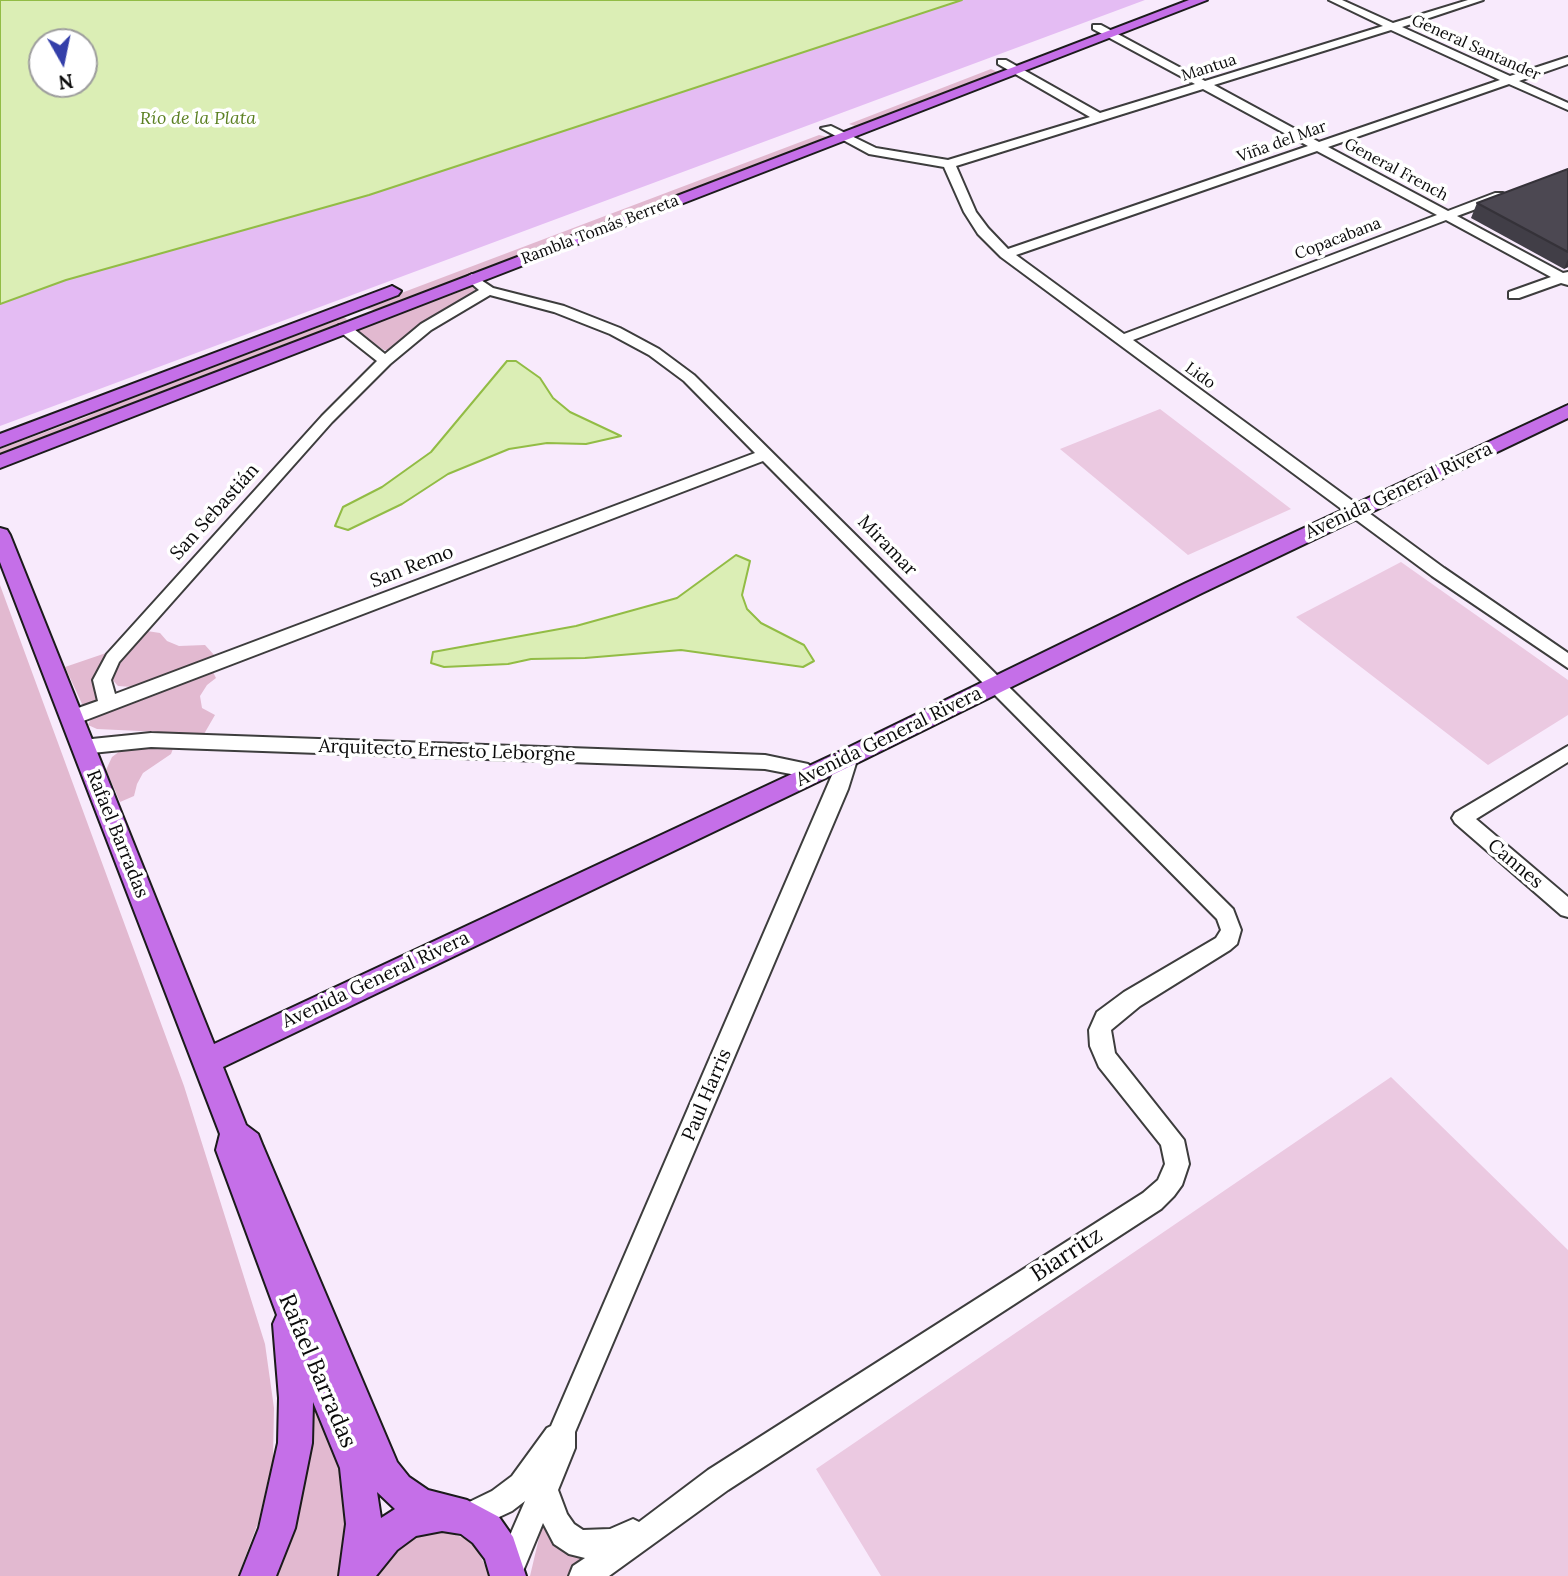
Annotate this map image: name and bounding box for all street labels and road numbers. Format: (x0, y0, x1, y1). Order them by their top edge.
street label: General Santander (1409, 11, 1543, 85)
street label: Mantua (1179, 50, 1239, 86)
street label: Viña del Mar (1235, 117, 1329, 167)
street label: General French (1341, 135, 1451, 205)
street label: Rambla Tomás Berreta (519, 191, 681, 269)
street label: Copacabana (1292, 214, 1384, 264)
street label: Lido (1181, 359, 1219, 393)
street label: Avenida General Rivera (1302, 438, 1496, 544)
street label: San Sebastián (166, 459, 264, 565)
street label: Miramar (853, 511, 921, 581)
street label: San Remo (367, 541, 457, 593)
street label: Avenida General Rivera (792, 682, 986, 792)
street label: Arquitecto Ernesto Leborgne (318, 735, 576, 767)
street label: Rafael Barradas (81, 767, 153, 901)
street label: Cannes (1483, 834, 1547, 894)
street label: Avenida General Rivera (279, 927, 473, 1033)
street label: Paul Harris (677, 1046, 737, 1144)
street label: Biarritz (1026, 1222, 1108, 1288)
street label: Rafael Barradas (272, 1290, 362, 1452)

